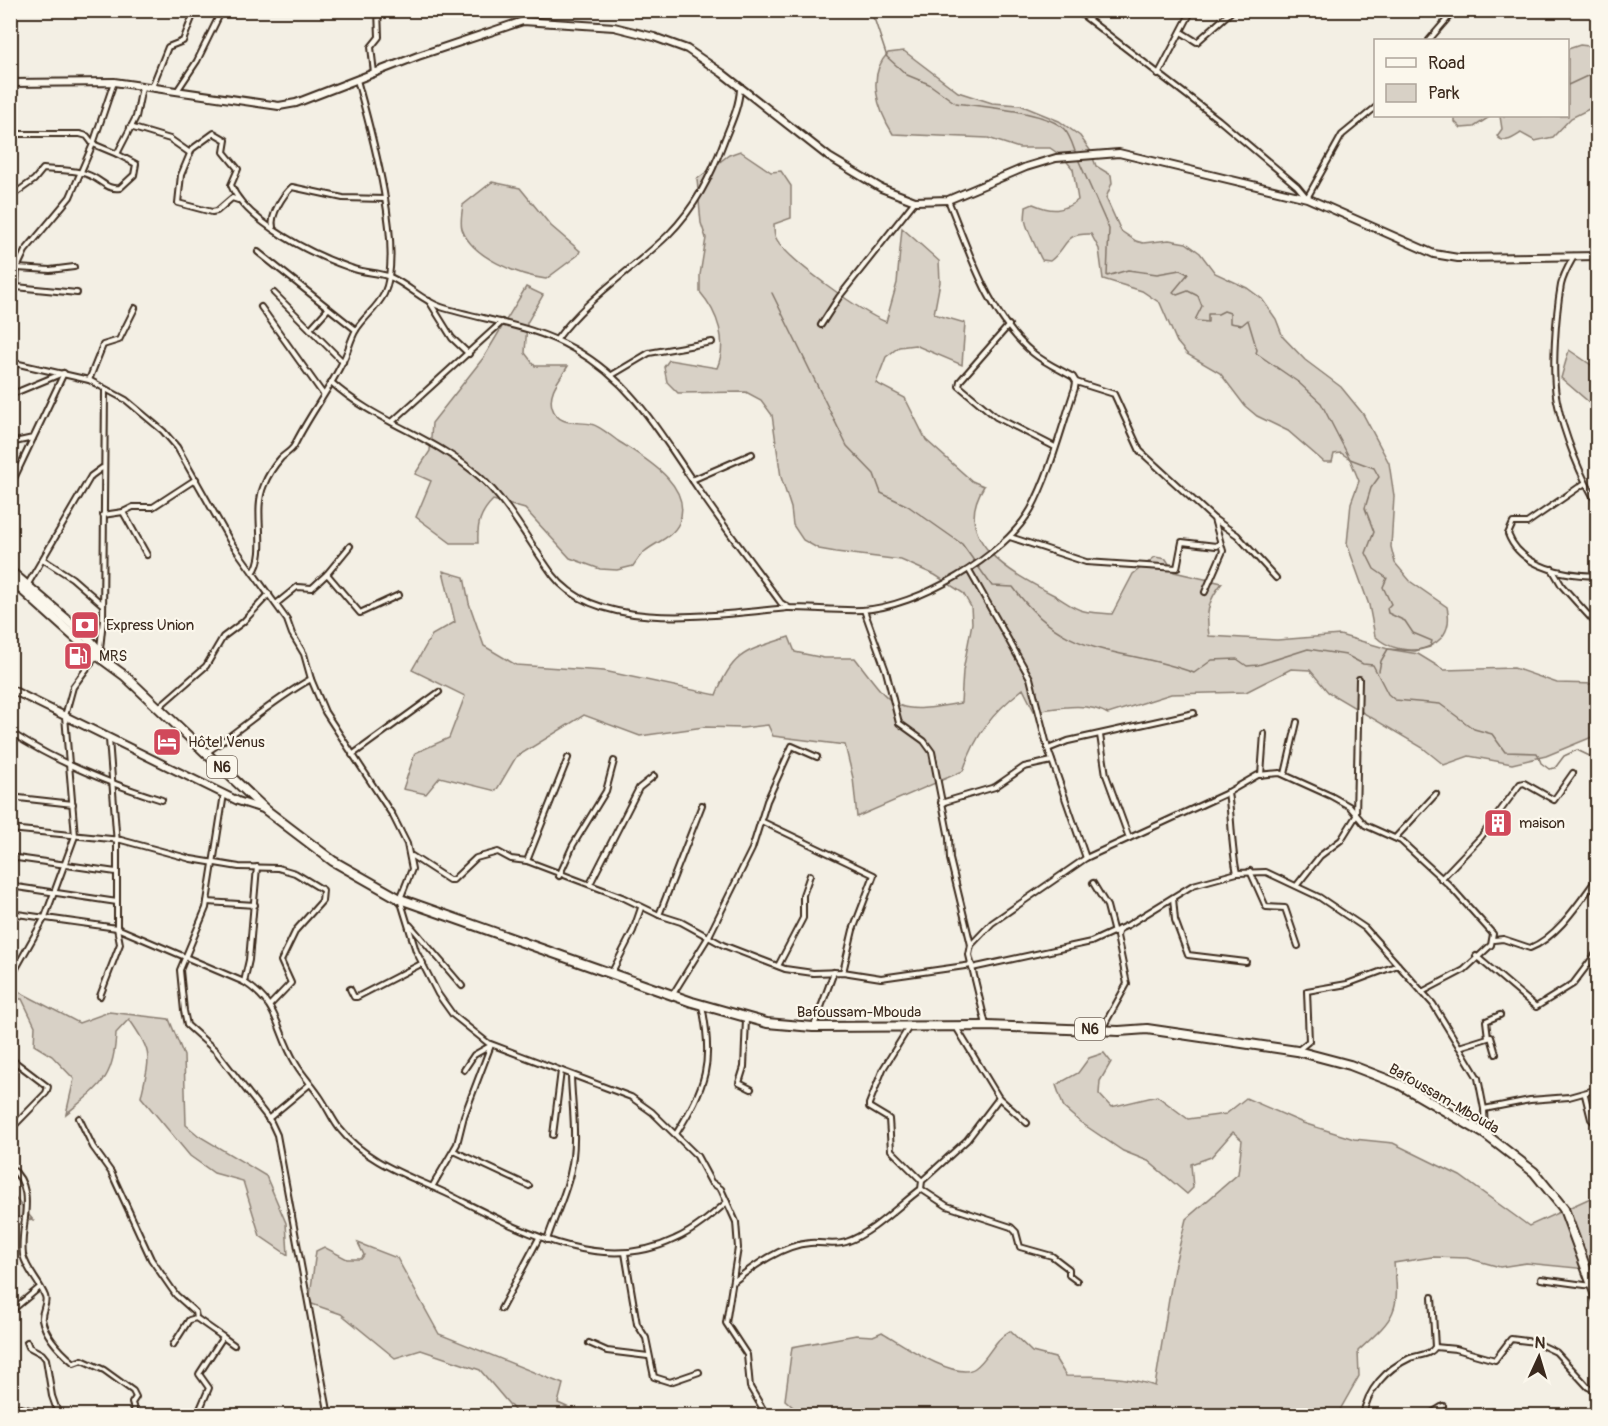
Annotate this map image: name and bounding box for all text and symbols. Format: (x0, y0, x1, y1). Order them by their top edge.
legend (1374, 39, 1569, 117)
text: Road (1428, 52, 1465, 75)
text: Park (1428, 82, 1460, 105)
bank icon: Express Union (69, 609, 101, 641)
place label: Express Union (106, 616, 194, 635)
fuel station icon: MRS (62, 640, 94, 672)
place label: MRS (99, 647, 127, 666)
hotel icon: Hôtel Venus (151, 726, 183, 758)
place label: Hôtel Venus (188, 733, 265, 752)
road number: N6 (207, 756, 237, 778)
building icon: maison (1482, 807, 1514, 839)
place label: maison (1519, 814, 1565, 833)
street label: Bafoussam-Mbouda (797, 1003, 921, 1022)
road number: N6 (1075, 1018, 1105, 1040)
street label: Bafoussam-Mbouda (1385, 1060, 1503, 1138)
north arrow (1509, 1327, 1569, 1387)
text: N (1534, 1333, 1546, 1353)

